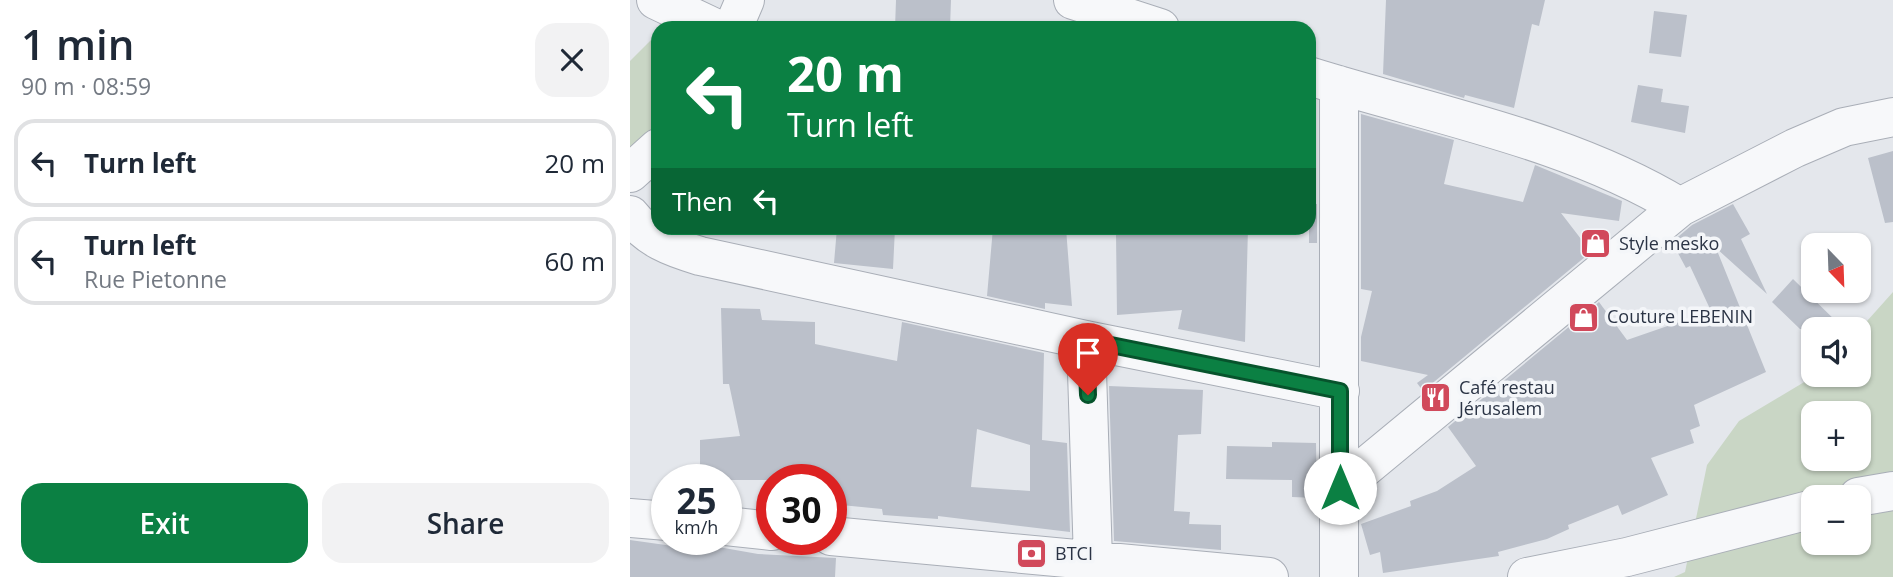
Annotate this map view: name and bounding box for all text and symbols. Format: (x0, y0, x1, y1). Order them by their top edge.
text: 1 min (21, 15, 134, 72)
button: close (535, 23, 609, 97)
text: 20 m (787, 40, 904, 106)
icon: left (672, 49, 763, 140)
text: 90 m · 08:59 (21, 70, 151, 102)
text: Turn left (787, 103, 913, 146)
icon: left (25, 144, 63, 182)
text: Turn left (84, 145, 196, 181)
text: 20 m (544, 145, 605, 181)
icon: left (747, 182, 785, 220)
text: Then (672, 183, 733, 219)
text: Turn left (84, 227, 196, 263)
shop icon: Style mesko (1579, 227, 1613, 261)
place label: Style mesko (1619, 231, 1719, 255)
north arrow (1801, 233, 1871, 303)
map controls (1801, 233, 1871, 555)
icon: left (25, 242, 63, 280)
text: 60 m (544, 243, 605, 279)
text: Rue Pietonne (84, 263, 227, 295)
shop icon: Couture LEBENIN (1567, 300, 1601, 334)
place label: Couture LEBENIN (1607, 304, 1753, 328)
button: sound (1801, 317, 1871, 387)
pin (1058, 323, 1118, 395)
icon: arrive (1069, 334, 1107, 372)
place label: Café restau Jérusalem (1457, 375, 1555, 420)
restaurant icon: Café restau Jérusalem (1419, 381, 1453, 415)
button: + (1801, 401, 1871, 471)
position arrow (1303, 451, 1377, 525)
speed limit sign: 30 (756, 464, 847, 555)
text: 25 (676, 477, 717, 524)
button: Exit (21, 483, 308, 563)
button: Share (322, 483, 609, 563)
button: − (1801, 485, 1871, 555)
text: km/h (675, 515, 718, 539)
bank icon: BTCI (1015, 537, 1049, 571)
place label: BTCI (1055, 541, 1093, 565)

